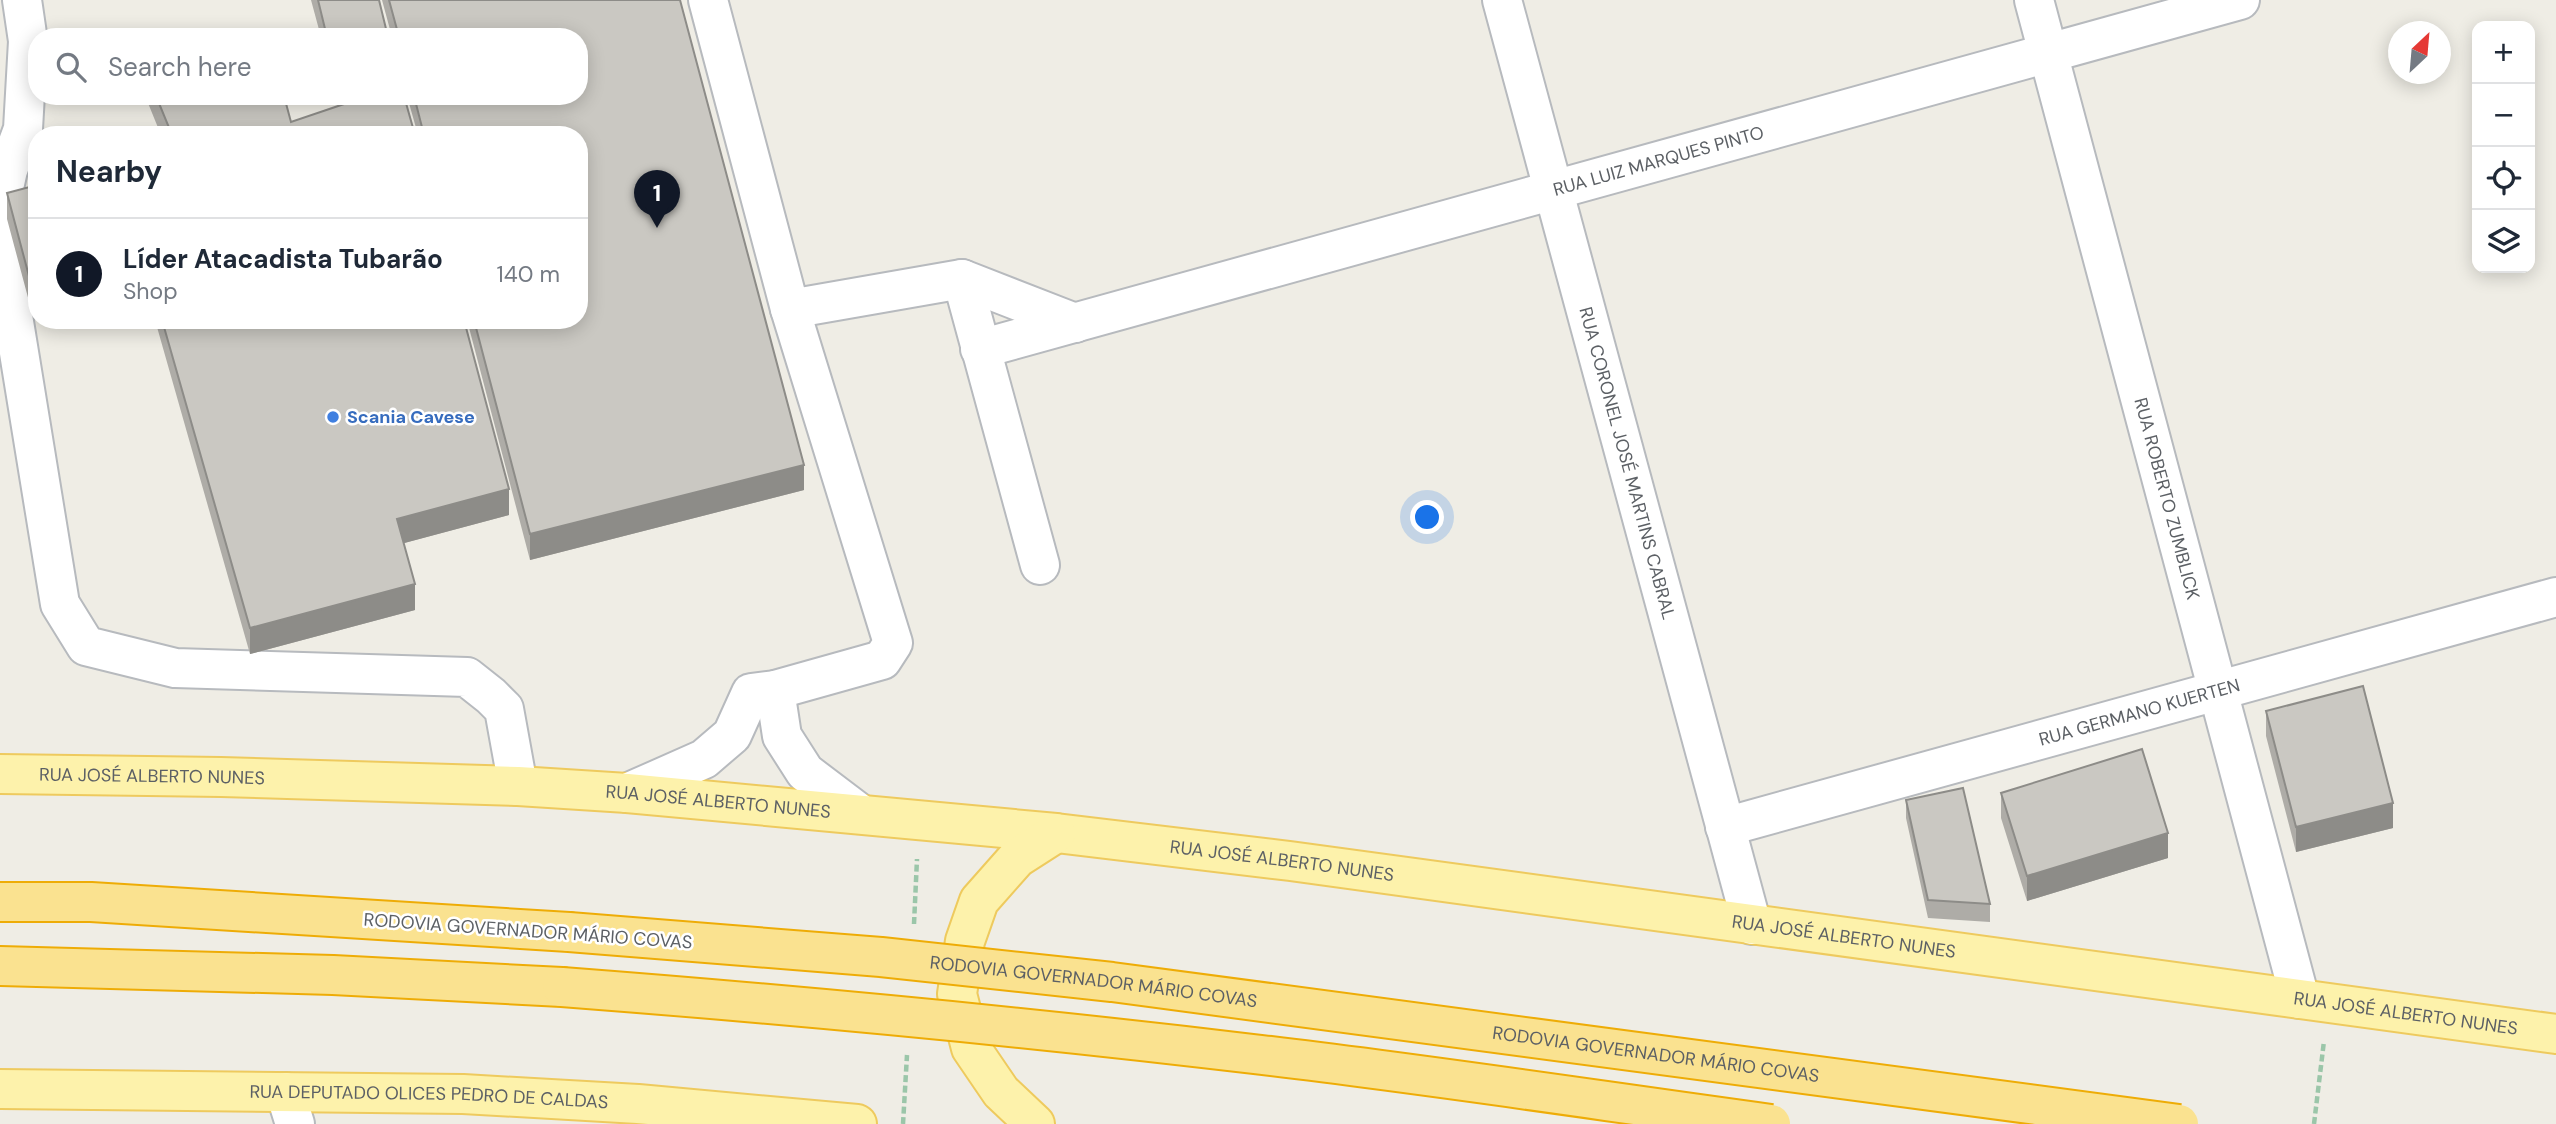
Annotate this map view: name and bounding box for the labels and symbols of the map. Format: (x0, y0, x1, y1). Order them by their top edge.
north arrow (2388, 21, 2451, 84)
street label: RUA LUIZ MARQUES PINTO (1550, 120, 1767, 202)
pin: 1 (634, 170, 680, 228)
street label: RUA CORONEL JOSÉ MARTINS CABRAL (1574, 304, 1681, 622)
street label: RUA ROBERTO ZUMBLICK (2128, 395, 2205, 603)
place label: Scania Cavese (347, 405, 475, 429)
marker: Scania Cavese (325, 409, 341, 425)
your location (1410, 500, 1444, 534)
street label: RUA GERMANO KUERTEN (2036, 673, 2243, 752)
street label: RUA JOSÉ ALBERTO NUNES (39, 763, 265, 790)
street label: RUA JOSÉ ALBERTO NUNES (605, 780, 832, 824)
street label: RUA JOSÉ ALBERTO NUNES (1169, 835, 1396, 887)
street label: RODOVIA GOVERNADOR MÁRIO COVAS (363, 908, 693, 954)
street label: RUA JOSÉ ALBERTO NUNES (1730, 910, 1957, 964)
street label: RODOVIA GOVERNADOR MÁRIO COVAS (929, 950, 1259, 1013)
street label: RUA JOSÉ ALBERTO NUNES (2292, 986, 2519, 1041)
street label: RODOVIA GOVERNADOR MÁRIO COVAS (1491, 1021, 1821, 1088)
street label: RUA DEPUTADO OLICES PEDRO DE CALDAS (249, 1080, 609, 1114)

